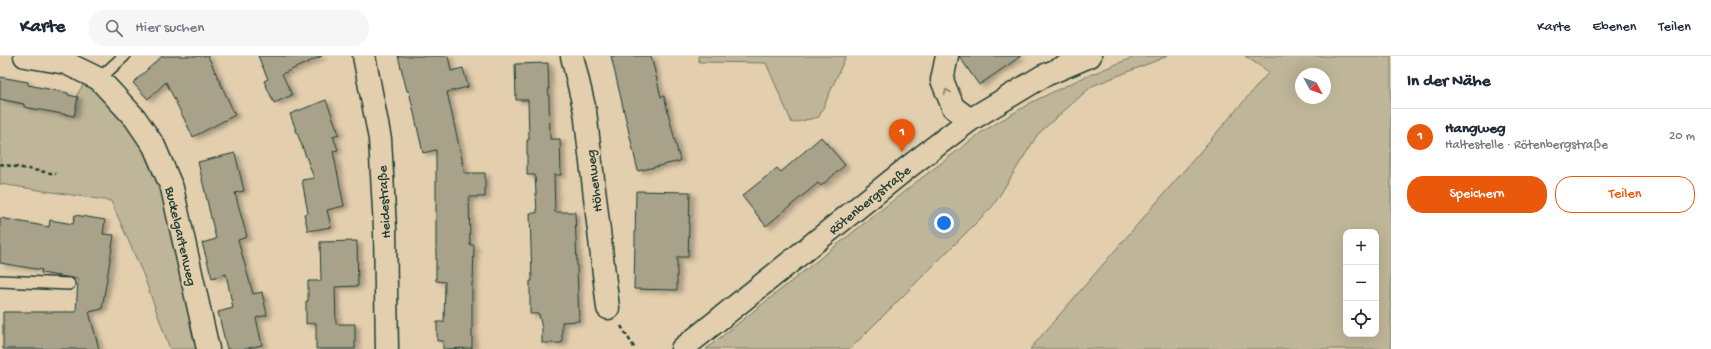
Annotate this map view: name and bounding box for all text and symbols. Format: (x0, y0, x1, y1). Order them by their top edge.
search box (89, 10, 369, 46)
text: Karte (20, 16, 65, 39)
icon: search (103, 17, 125, 39)
text: Hier suchen (135, 19, 204, 37)
text: Karte (1537, 19, 1571, 36)
text: Ebenen (1593, 19, 1636, 36)
text: Teilen (1658, 19, 1691, 36)
north arrow (1295, 68, 1331, 104)
text: In der Nähe (1407, 72, 1490, 92)
one-way arrow (943, 89, 951, 96)
pin: 1 (889, 119, 915, 152)
text: Hangweg (1445, 120, 1505, 138)
text: 1 (1417, 129, 1423, 144)
text: 20 m (1669, 129, 1695, 144)
text: Haltestelle · Rötenbergstraße (1445, 138, 1608, 153)
street label: Höhenweg (583, 149, 608, 213)
street label: Rötenbergstraße (826, 162, 916, 239)
street label: Heidestraße (375, 164, 396, 239)
button: Speichern (1407, 176, 1547, 213)
button: Teilen (1555, 176, 1695, 213)
street label: Buckelgartenweg (160, 184, 199, 288)
your location (934, 213, 954, 233)
map controls (1343, 229, 1379, 337)
button: + (1343, 229, 1379, 265)
button: − (1343, 265, 1379, 301)
button: locate (1343, 301, 1379, 337)

